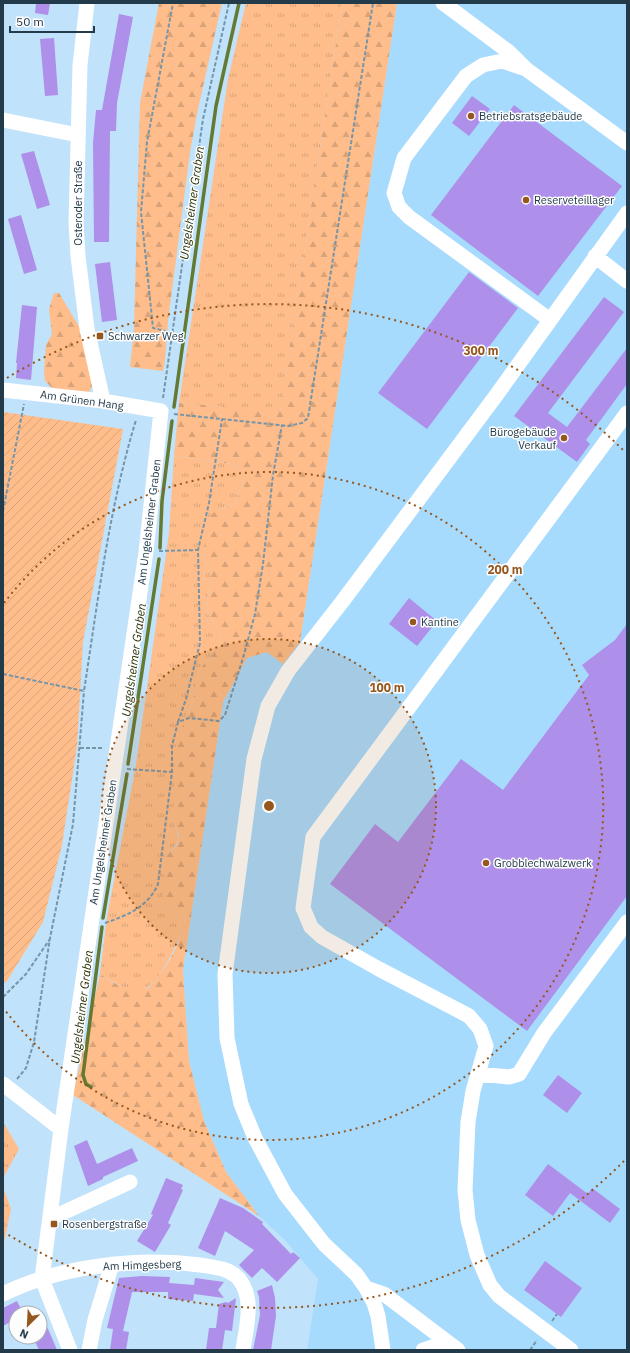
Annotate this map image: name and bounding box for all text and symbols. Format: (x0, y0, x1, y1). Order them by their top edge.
scale bar (10, 8, 94, 34)
text: 50 m (16, 14, 44, 29)
place label: Betriebsratsgebäude (479, 109, 582, 123)
marker: Betriebsratsgebäude (466, 111, 476, 121)
water label: Ungelsheimer Graben (176, 145, 207, 261)
street label: Osteroder Straße (71, 160, 85, 246)
place label: Reserveteillager (534, 193, 614, 207)
marker: Reserveteillager (521, 195, 531, 205)
place label: Schwarzer Weg (108, 329, 184, 343)
marker: Schwarzer Weg (95, 331, 105, 341)
text: 300 m (463, 343, 499, 358)
street label: Am Grünen Hang (39, 387, 125, 413)
place label: Bürogebäude Verkauf (490, 425, 556, 452)
marker: Bürogebäude Verkauf (559, 433, 569, 443)
street label: Am Ungelsheimer Graben (134, 458, 164, 586)
text: 200 m (487, 562, 523, 577)
water label: Ungelsheimer Graben (118, 602, 149, 718)
place label: Kantine (421, 615, 459, 629)
marker: Kantine (408, 617, 418, 627)
text: 100 m (369, 680, 405, 695)
street label: Am Ungelsheimer Graben (86, 778, 120, 906)
centre of rings (262, 799, 276, 813)
place label: Grobblechwalzwerk (494, 856, 592, 870)
marker: Grobblechwalzwerk (481, 858, 491, 868)
water label: Ungelsheimer Graben (67, 949, 96, 1065)
place label: Rosenbergstraße (62, 1217, 147, 1231)
marker: Rosenbergstraße (49, 1219, 59, 1229)
street label: Am Himgesberg (103, 1257, 182, 1273)
north arrow (8, 1305, 48, 1345)
text: N (17, 1326, 30, 1342)

